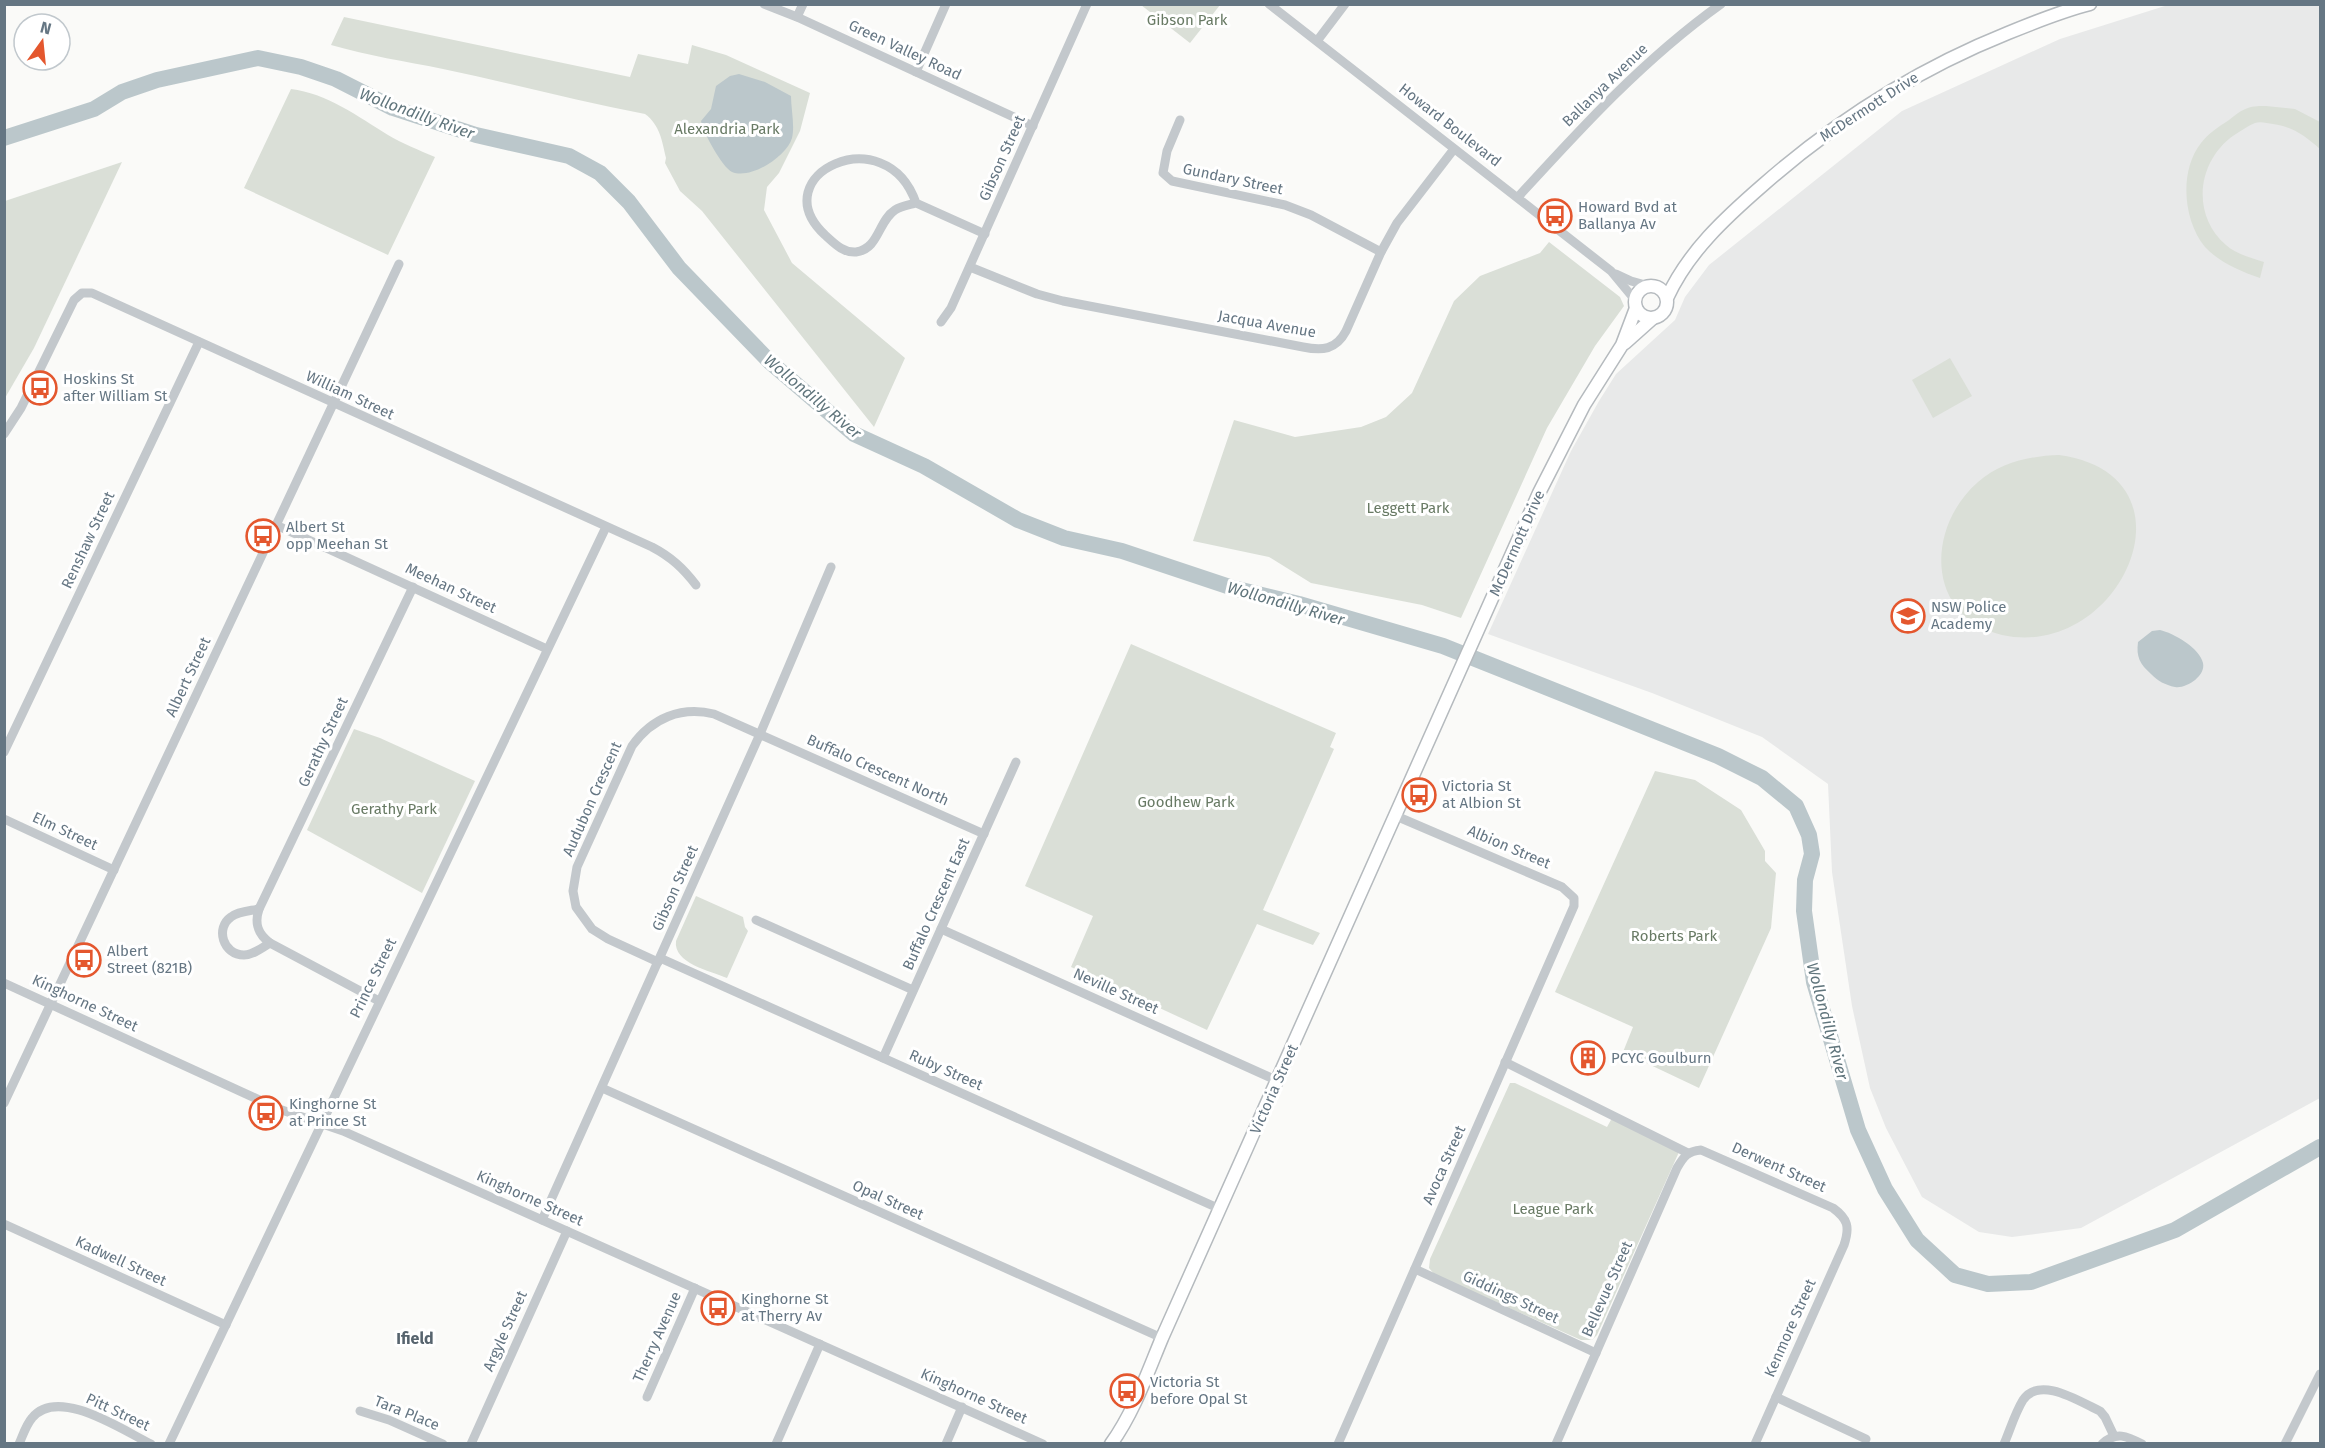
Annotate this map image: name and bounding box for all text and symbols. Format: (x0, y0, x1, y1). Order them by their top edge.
park label: Gibson Park (1147, 11, 1228, 29)
north arrow (12, 12, 72, 72)
street label: Green Valley Road (846, 16, 964, 84)
text: N (38, 17, 53, 39)
street label: Ballanya Avenue (1559, 40, 1651, 130)
street label: McDermott Drive (1816, 68, 1922, 146)
street label: Howard Boulevard (1395, 80, 1505, 170)
water label: Wollondilly River (357, 84, 478, 143)
street label: Gibson Street (975, 112, 1029, 204)
park label: Alexandria Park (674, 120, 780, 138)
street label: Gundary Street (1181, 160, 1285, 199)
bus stop icon: Howard Bvd at Ballanya Av (1537, 198, 1573, 234)
place label: Howard Bvd at Ballanya Av (1578, 198, 1678, 233)
street label: Jacqua Avenue (1217, 307, 1317, 341)
water label: Wollondilly River (760, 350, 866, 443)
street label: William Street (303, 367, 398, 424)
bus stop icon: Hoskins St after William St (22, 370, 58, 406)
place label: Hoskins St after William St (63, 370, 168, 405)
street label: McDermott Drive (1486, 487, 1548, 599)
street label: Renshaw Street (58, 488, 119, 591)
park label: Leggett Park (1366, 499, 1450, 517)
bus stop icon: Albert St opp Meehan St (245, 518, 281, 554)
place label: Albert St opp Meehan St (286, 518, 388, 553)
street label: Meehan Street (403, 559, 500, 617)
water label: Wollondilly River (1225, 578, 1347, 630)
school or university icon: NSW Police Academy (1890, 598, 1926, 634)
place label: NSW Police Academy (1931, 598, 2006, 633)
street label: Albert Street (162, 634, 215, 720)
street label: Gerathy Street (294, 694, 352, 790)
street label: Buffalo Crescent North (804, 731, 952, 809)
street label: Audubon Crescent (559, 738, 626, 859)
bus stop icon: Victoria St at Albion St (1401, 777, 1437, 813)
place label: Victoria St at Albion St (1442, 777, 1521, 812)
park label: Goodhew Park (1137, 793, 1235, 811)
park label: Gerathy Park (351, 800, 437, 818)
street label: Elm Street (30, 808, 101, 854)
street label: Albion Street (1465, 821, 1554, 873)
street label: Buffalo Crescent East (899, 835, 974, 973)
street label: Gibson Street (648, 842, 702, 934)
park label: Roberts Park (1631, 927, 1718, 945)
street label: Prince Street (346, 934, 400, 1021)
bus stop icon: Albert Street (821B) (66, 942, 102, 978)
place label: Albert Street (821B) (107, 942, 192, 977)
water label: Wollondilly River (1803, 960, 1853, 1083)
street label: Neville Street (1071, 964, 1162, 1018)
street label: Kinghorne Street (29, 971, 141, 1036)
building icon: PCYC Goulburn (1570, 1040, 1606, 1076)
street label: Victoria Street (1246, 1041, 1302, 1137)
street label: Ruby Street (906, 1046, 986, 1094)
place label: PCYC Goulburn (1611, 1049, 1712, 1067)
bus stop icon: Kinghorne St at Prince St (248, 1095, 284, 1131)
place label: Kinghorne St at Prince St (289, 1095, 377, 1130)
street label: Avoca Street (1419, 1122, 1470, 1207)
street label: Derwent Street (1729, 1138, 1830, 1196)
street label: Kinghorne Street (474, 1166, 587, 1230)
street label: Opal Street (850, 1176, 927, 1224)
park label: League Park (1512, 1200, 1594, 1218)
street label: Kadwell Street (73, 1232, 170, 1290)
street label: Bellevue Street (1578, 1238, 1636, 1340)
street label: Giddings Street (1460, 1267, 1562, 1327)
street label: Kenmore Street (1760, 1276, 1820, 1380)
street label: Argyle Street (479, 1287, 531, 1374)
street label: Therry Avenue (629, 1289, 685, 1385)
bus stop icon: Kinghorne St at Therry Av (700, 1290, 736, 1326)
place label: Kinghorne St at Therry Av (741, 1290, 829, 1325)
district label: Ifield (396, 1329, 434, 1348)
street label: Kinghorne Street (918, 1364, 1031, 1428)
bus stop icon: Victoria St before Opal St (1109, 1373, 1145, 1409)
place label: Victoria St before Opal St (1150, 1373, 1248, 1408)
street label: Pitt Street (83, 1389, 153, 1435)
street label: Tara Place (372, 1392, 442, 1434)

